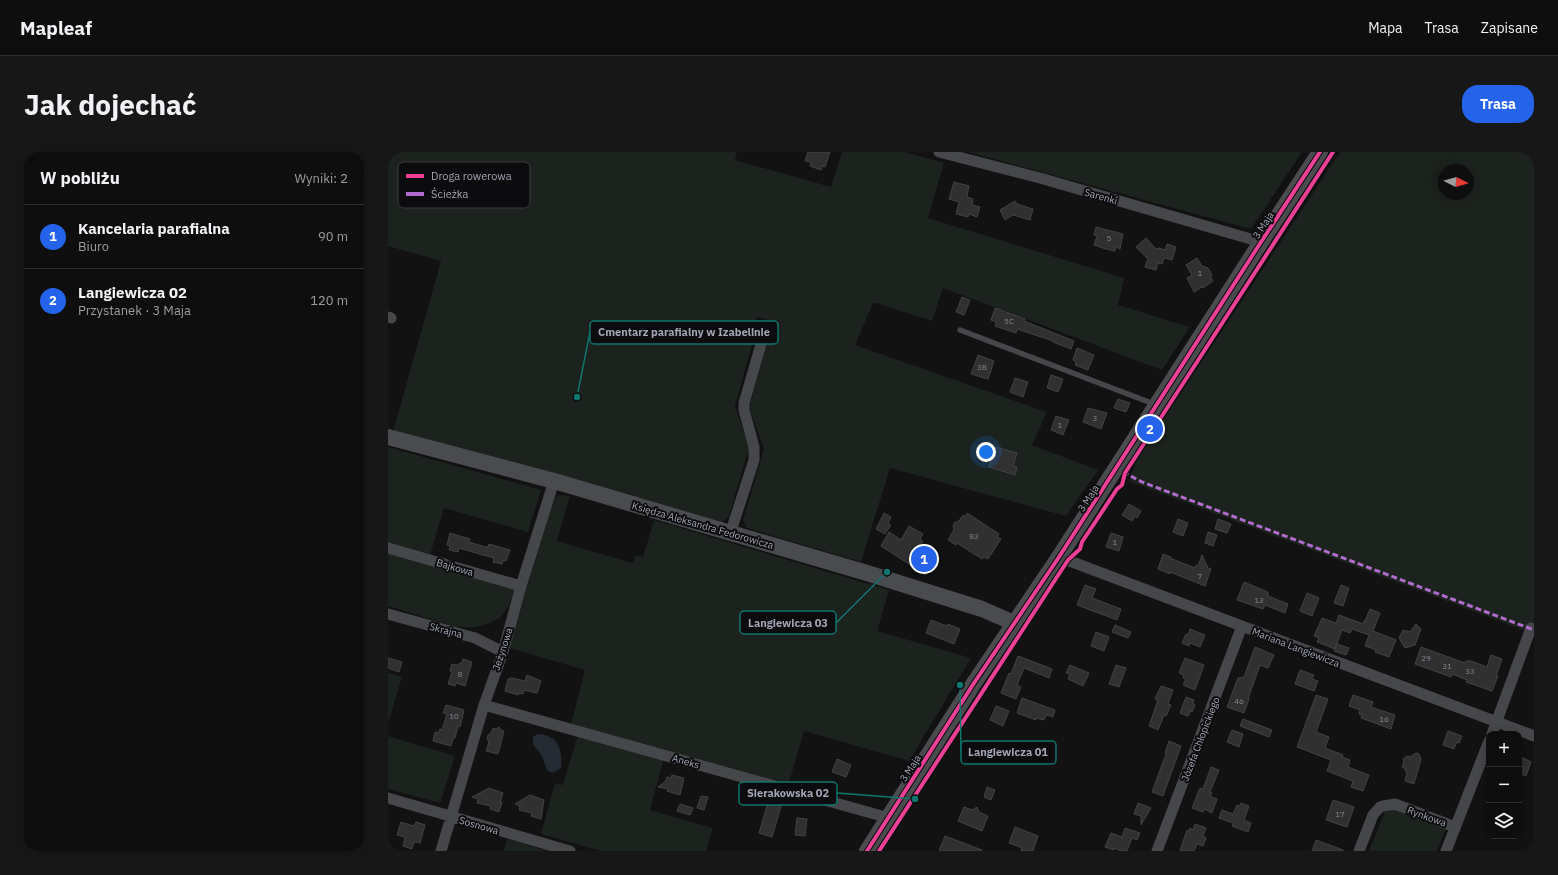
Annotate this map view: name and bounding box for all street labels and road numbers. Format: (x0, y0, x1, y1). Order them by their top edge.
street label: Sarenki (1083, 186, 1119, 207)
street label: 3 Maja (1250, 209, 1277, 241)
street label: 3 Maja (1075, 482, 1102, 514)
street label: Księdza Aleksandra Fedorowicza (631, 499, 776, 552)
street label: Bajkowa (435, 556, 476, 579)
street label: Skrajna (428, 620, 464, 641)
street label: Jeżynowa (489, 625, 516, 672)
street label: Mariana Langiewicza (1250, 625, 1342, 670)
street label: Józefa Chłopickiego (1178, 695, 1223, 783)
street label: Aneks (671, 751, 701, 772)
street label: 3 Maja (897, 752, 924, 784)
street label: Rynkowa (1406, 803, 1449, 830)
street label: Sosnowa (458, 814, 501, 837)

